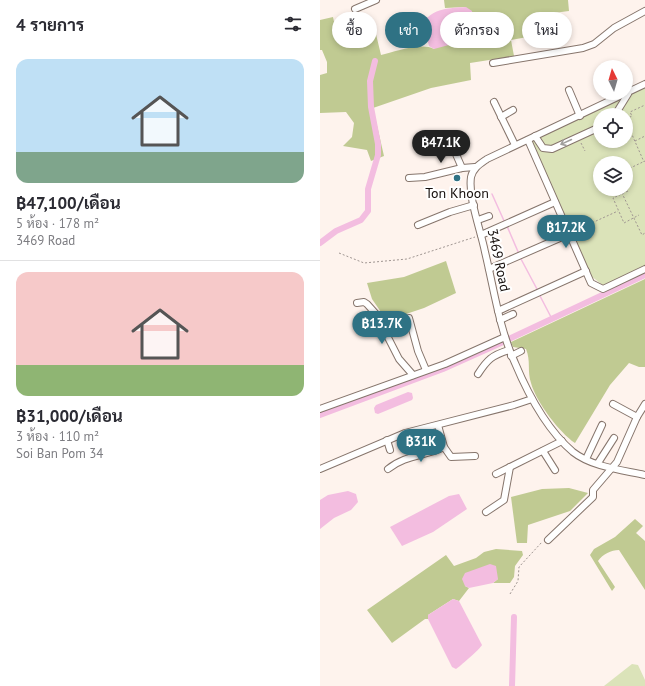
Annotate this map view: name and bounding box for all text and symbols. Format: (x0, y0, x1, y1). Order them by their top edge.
chip: ซื้อ (332, 12, 377, 48)
chip: เช่า (385, 12, 432, 48)
chip: ตัวกรอง (440, 12, 514, 48)
chip: ใหม่ (522, 12, 572, 48)
icon: filters (282, 13, 304, 35)
text: 4 รายการ (16, 14, 84, 36)
north arrow (593, 60, 633, 100)
map controls (593, 60, 633, 196)
icon: home (124, 85, 196, 157)
button: locate (593, 108, 633, 148)
pin: ฿47.1K (408, 130, 474, 164)
text: ฿47.1K (421, 134, 461, 151)
one-way arrow (560, 139, 572, 147)
button: layers (593, 156, 633, 196)
marker: Ton Khoon (452, 173, 462, 183)
place label: Ton Khoon (425, 184, 489, 202)
text: ฿47,100/เดือน (16, 192, 121, 214)
text: 5 ห้อง · 178 m² (16, 215, 99, 232)
pin: ฿17.2K (533, 215, 599, 249)
text: ฿17.2K (546, 219, 586, 236)
street label: 3469 Road (484, 227, 514, 293)
text: 3469 Road (16, 232, 75, 249)
icon: home (124, 298, 196, 370)
pin: ฿13.7K (349, 311, 415, 345)
text: ฿13.7K (361, 315, 403, 332)
text: ฿31,000/เดือน (16, 405, 123, 427)
text: 3 ห้อง · 110 m² (16, 428, 99, 445)
pin: ฿31K (397, 429, 445, 463)
text: ฿31K (406, 433, 436, 450)
text: Soi Ban Pom 34 (16, 445, 103, 462)

